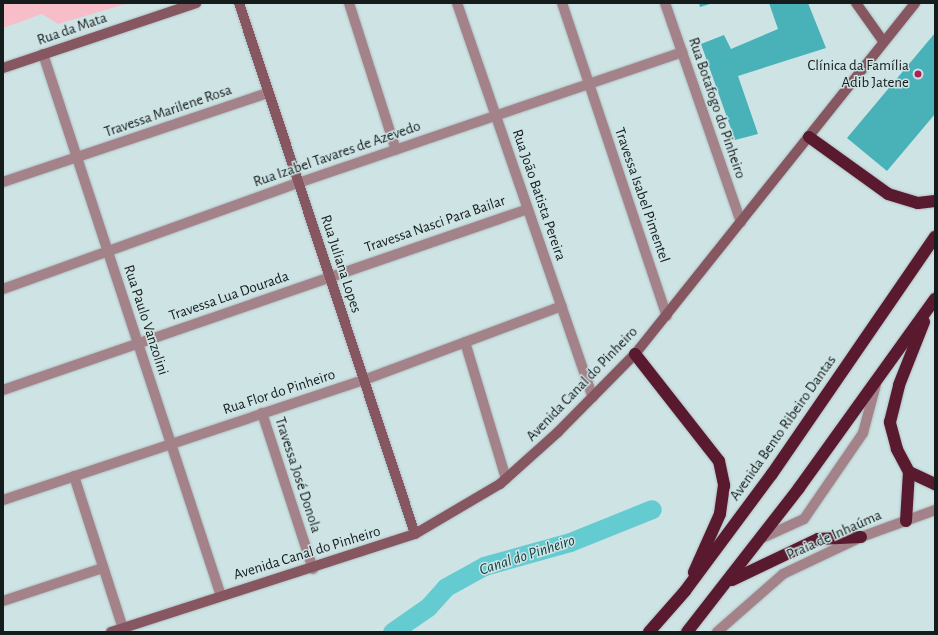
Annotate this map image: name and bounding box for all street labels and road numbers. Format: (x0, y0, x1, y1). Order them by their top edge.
street label: Rua da Mata (35, 9, 109, 49)
street label: Rua Botafogo do Pinheiro (684, 35, 750, 181)
street label: Travessa Marilene Rosa (102, 81, 234, 141)
street label: Rua Izabel Tavares de Azevedo (251, 117, 423, 191)
street label: Travessa Isabel Pimentel (610, 125, 674, 265)
street label: Rua João Batista Pereira (508, 127, 570, 263)
street label: Travessa Nasci Para Bailar (362, 191, 508, 257)
street label: Rua Juliana Lopes (317, 213, 365, 315)
street label: Rua Paulo Vanzolini (120, 263, 172, 377)
street label: Travessa Lua Dourada (167, 267, 291, 325)
street label: Avenida Canal do Pinheiro (522, 323, 642, 445)
street label: Avenida Bento Ribeiro Dantas (726, 352, 840, 504)
street label: Rua Flor do Pinheiro (221, 365, 337, 419)
street label: Travessa José Donola (271, 415, 325, 535)
street label: Praia de Inhaúma (784, 506, 884, 564)
street label: Avenida Canal do Pinheiro (231, 522, 383, 584)

